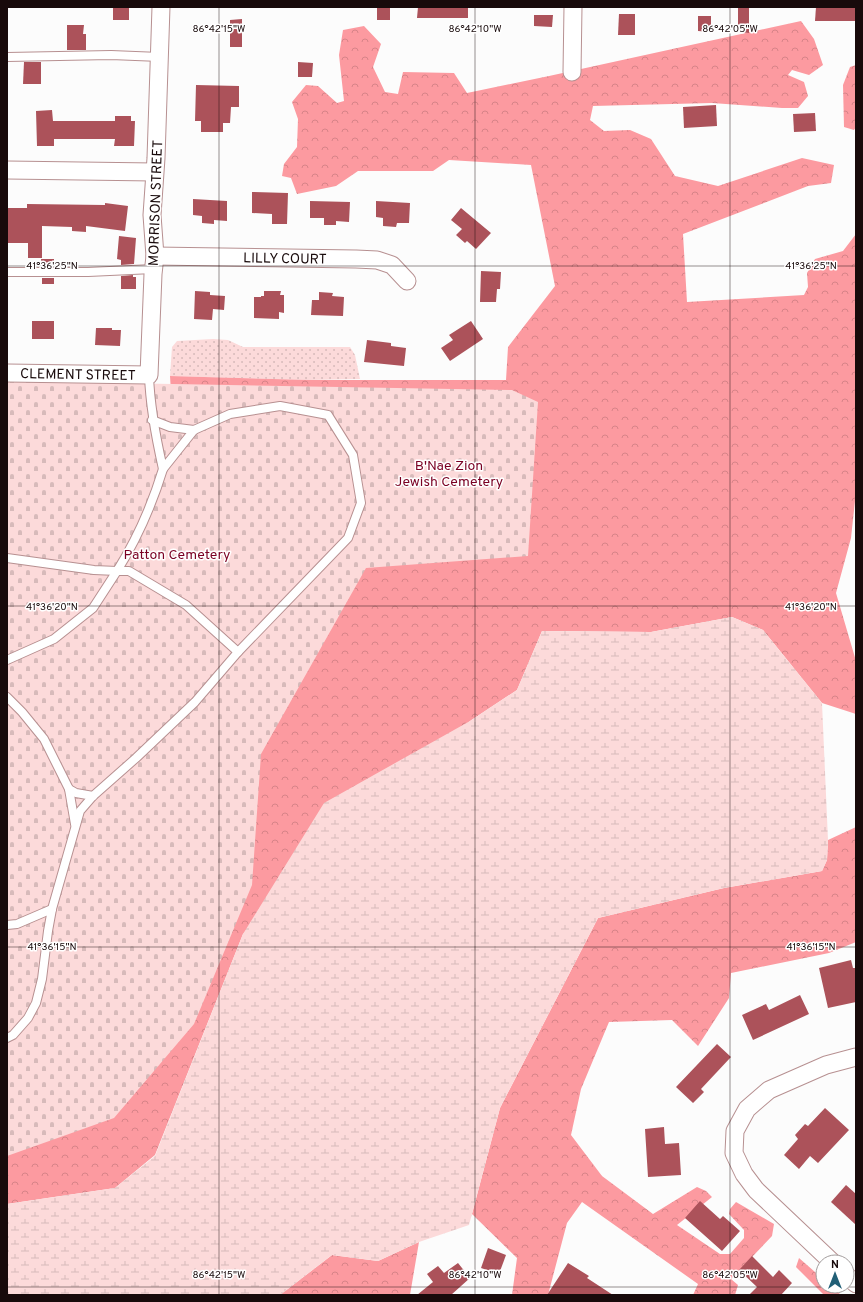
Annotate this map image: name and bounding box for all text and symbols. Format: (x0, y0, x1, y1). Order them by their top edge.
text: 86°42'15"W (192, 23, 246, 36)
text: 86°42'10"W (448, 23, 502, 36)
text: 86°42'05"W (702, 23, 758, 36)
street label: MORRISON STREET (146, 140, 167, 266)
street label: LILLY COURT (243, 250, 327, 269)
text: 41°36'25"N (26, 260, 78, 273)
text: 41°36'25"N (785, 260, 837, 273)
street label: CLEMENT STREET (20, 366, 136, 385)
park label: B'Nae Zion Jewish Cemetery (395, 458, 503, 491)
park label: Patton Cemetery (124, 547, 230, 564)
text: 41°36'20"N (26, 601, 78, 614)
text: 41°36'20"N (785, 601, 837, 614)
text: 41°36'15"N (27, 941, 77, 954)
text: 41°36'15"N (786, 941, 836, 954)
north arrow (815, 1254, 855, 1294)
text: N (831, 1258, 839, 1272)
text: 86°42'15"W (192, 1269, 246, 1282)
text: 86°42'10"W (448, 1269, 502, 1282)
text: 86°42'05"W (702, 1269, 758, 1282)

